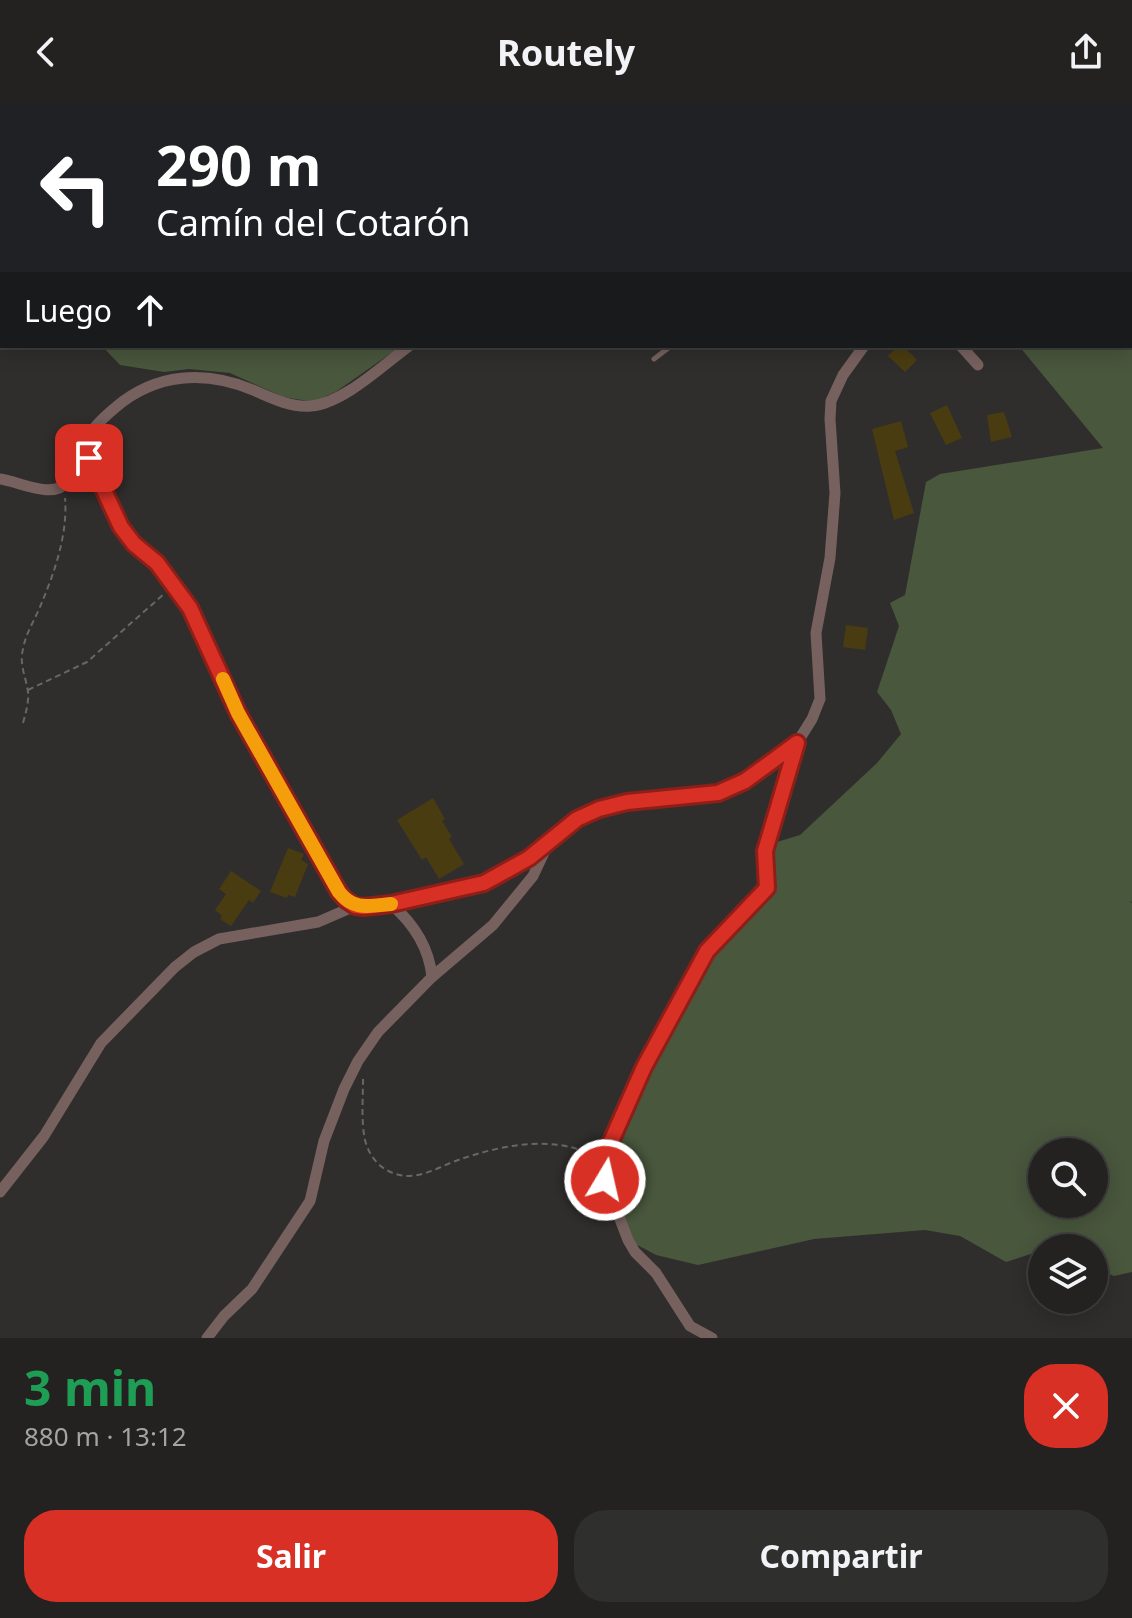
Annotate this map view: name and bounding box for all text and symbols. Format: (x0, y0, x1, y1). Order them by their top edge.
text: Routely (497, 28, 635, 77)
icon: back (24, 30, 68, 74)
icon: share (1064, 30, 1108, 74)
text: 290 m (156, 126, 321, 202)
icon: left (24, 136, 128, 240)
text: Camín del Cotarón (156, 198, 471, 247)
icon: ahead (128, 288, 172, 332)
text: Luego (24, 290, 112, 331)
pin (55, 424, 123, 492)
icon: arrive (67, 436, 111, 480)
position arrow (563, 1138, 647, 1222)
map controls (1028, 1138, 1108, 1314)
button: search (1028, 1138, 1108, 1218)
button: layers (1028, 1234, 1108, 1314)
text: 3 min (24, 1355, 156, 1420)
button: close (1024, 1364, 1108, 1448)
text: 880 m · 13:12 (24, 1418, 187, 1454)
button: Salir (24, 1510, 558, 1602)
button: Compartir (574, 1510, 1108, 1602)

